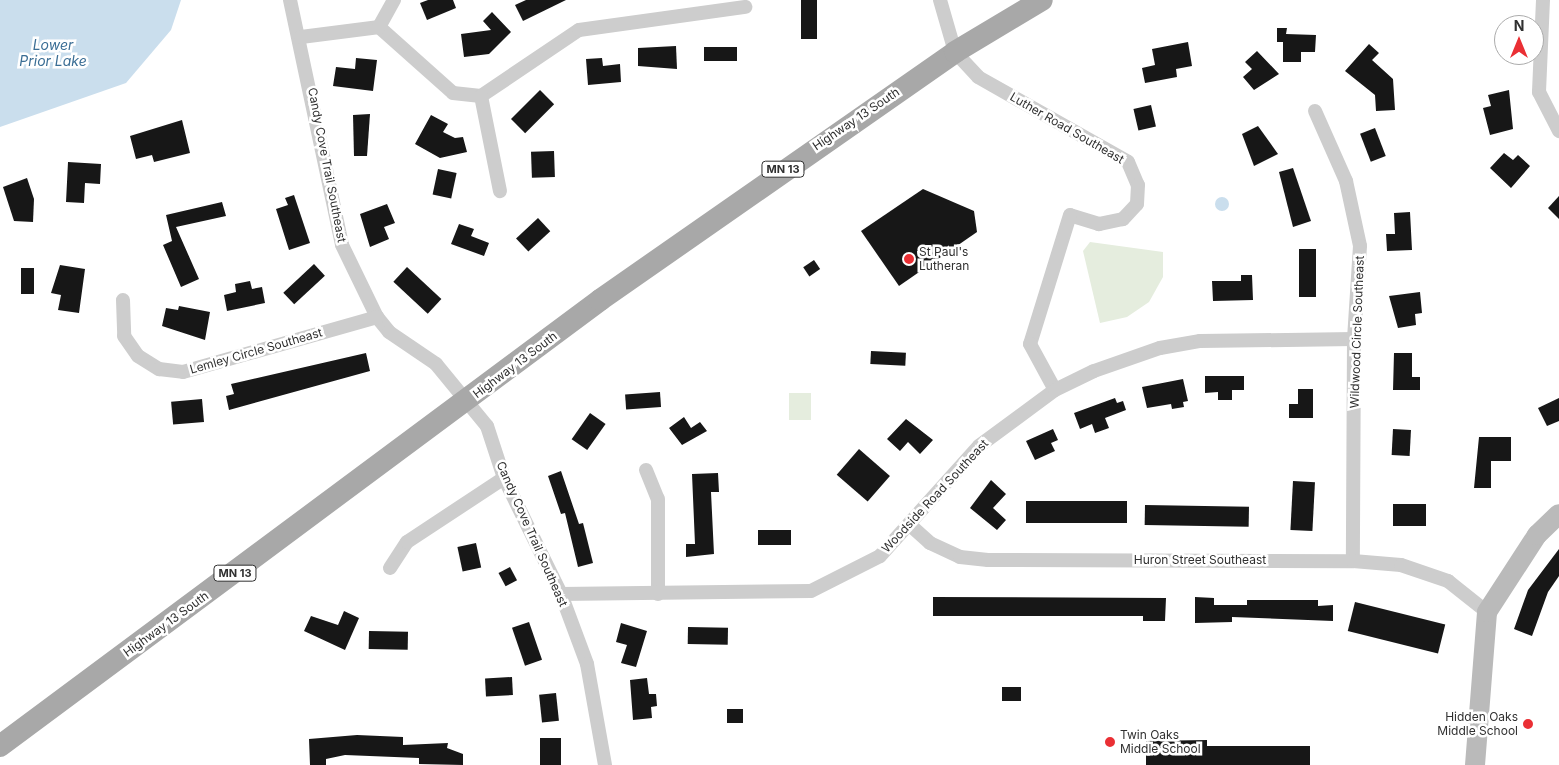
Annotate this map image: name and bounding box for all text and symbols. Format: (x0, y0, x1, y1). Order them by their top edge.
north arrow (1494, 15, 1544, 65)
text: N (1514, 17, 1524, 34)
water label: Lower Prior Lake (19, 37, 87, 70)
street label: Highway 13 South (810, 85, 902, 153)
street label: Candy Cove Trail Southeast (305, 86, 349, 244)
street label: Luther Road Southeast (1007, 89, 1127, 167)
road number: MN 13 (760, 160, 806, 178)
place label: St Paul's Lutheran (919, 245, 969, 273)
marker: St Paul's Lutheran (903, 253, 915, 265)
street label: Wildwood Circle Southeast (1347, 255, 1367, 409)
street label: Lemley Circle Southeast (188, 325, 324, 377)
street label: Highway 13 South (470, 329, 560, 401)
street label: Woodside Road Southeast (879, 436, 991, 556)
street label: Candy Cove Trail Southeast (493, 459, 571, 609)
street label: Huron Street Southeast (1134, 553, 1266, 567)
road number: MN 13 (212, 564, 258, 582)
street label: Highway 13 South (121, 588, 211, 660)
place label: Hidden Oaks Middle School (1437, 710, 1518, 738)
marker: Hidden Oaks Middle School (1522, 718, 1534, 730)
place label: Twin Oaks Middle School (1120, 728, 1201, 756)
marker: Twin Oaks Middle School (1104, 736, 1116, 748)

